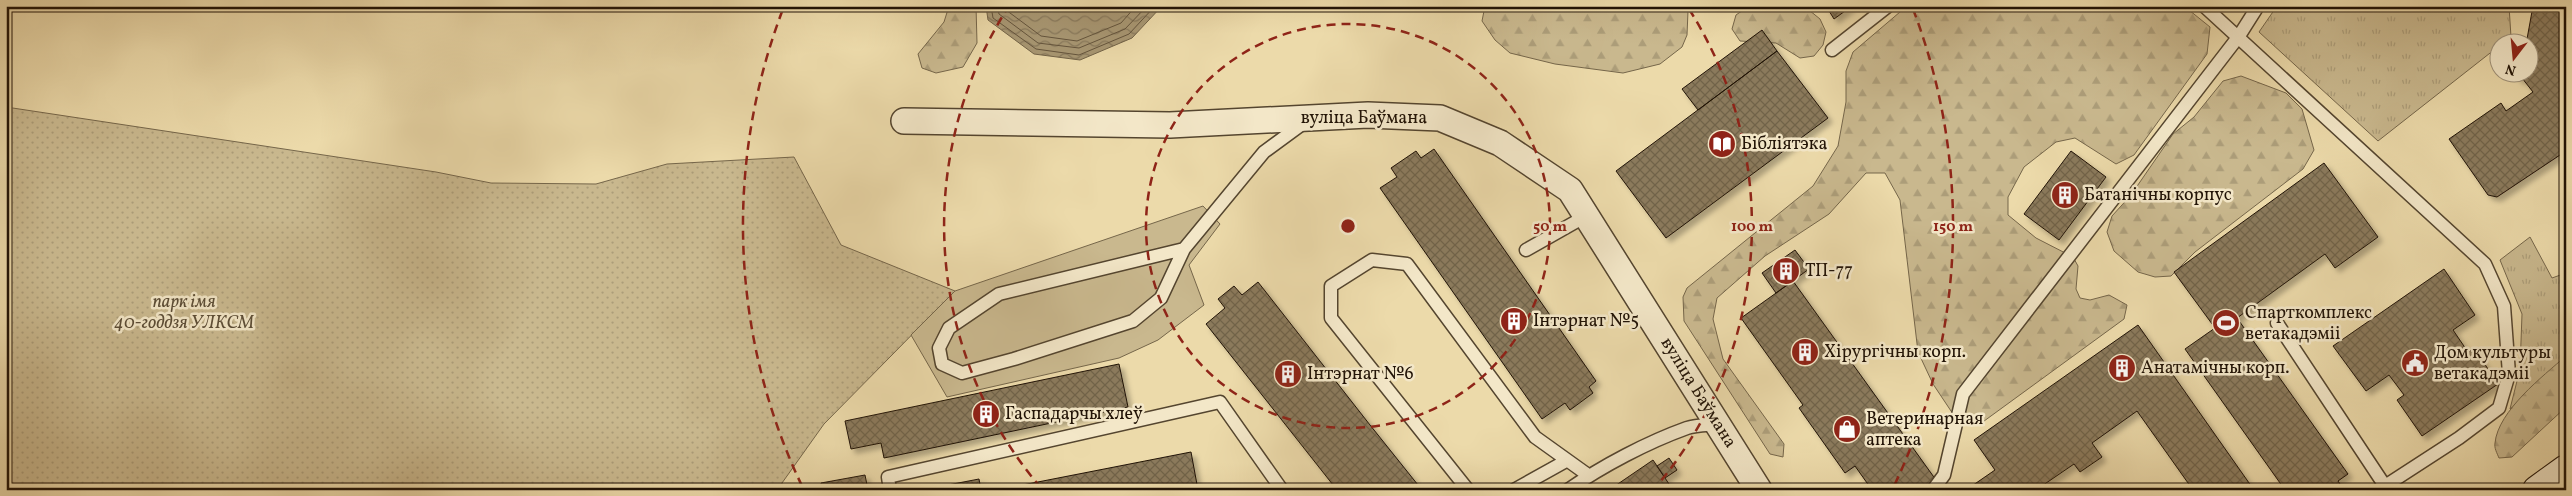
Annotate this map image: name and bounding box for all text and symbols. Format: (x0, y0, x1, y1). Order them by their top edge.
north arrow (2490, 32, 2540, 82)
text: N (2503, 59, 2518, 80)
street label: вуліца Баўмана (1301, 106, 1427, 131)
library icon: Бібліятэка (1707, 129, 1737, 159)
place label: Бібліятэка (1741, 132, 1827, 157)
building icon: Батанічны корпус (2050, 180, 2080, 210)
place label: Батанічны корпус (2084, 183, 2232, 208)
centre of rings (1339, 217, 1357, 235)
text: 50 m (1533, 217, 1567, 238)
text: 100 m (1731, 217, 1774, 238)
text: 150 m (1933, 217, 1973, 238)
building icon: ТП-77 (1771, 256, 1801, 286)
place label: ТП-77 (1805, 259, 1853, 284)
park label: парк імя 40-годдзя УЛКСМ (114, 290, 254, 336)
place label: Спарткомплекс ветакадэміі (2245, 301, 2372, 347)
building icon: Інтэрнат №5 (1499, 306, 1529, 336)
sports icon: Спарткомплекс ветакадэміі (2211, 308, 2241, 338)
place label: Інтэрнат №5 (1533, 309, 1639, 334)
street label: вуліца Баўмана (1654, 333, 1742, 453)
building icon: Хірургічны корп. (1790, 337, 1820, 367)
place label: Хірургічны корп. (1824, 340, 1966, 365)
place label: Дом культуры ветакадэміі (2434, 341, 2551, 387)
public building icon: Дом культуры ветакадэміі (2400, 348, 2430, 378)
building icon: Анатамічны корп. (2107, 353, 2137, 383)
place label: Анатамічны корп. (2141, 356, 2290, 381)
building icon: Інтэрнат №6 (1273, 359, 1303, 389)
place label: Інтэрнат №6 (1307, 362, 1414, 387)
building icon: Гаспадарчы хлеў (971, 399, 1001, 429)
place label: Гаспадарчы хлеў (1005, 402, 1143, 427)
place label: Ветеринарная аптека (1866, 407, 1984, 453)
shop icon: Ветеринарная аптека (1832, 414, 1862, 444)

